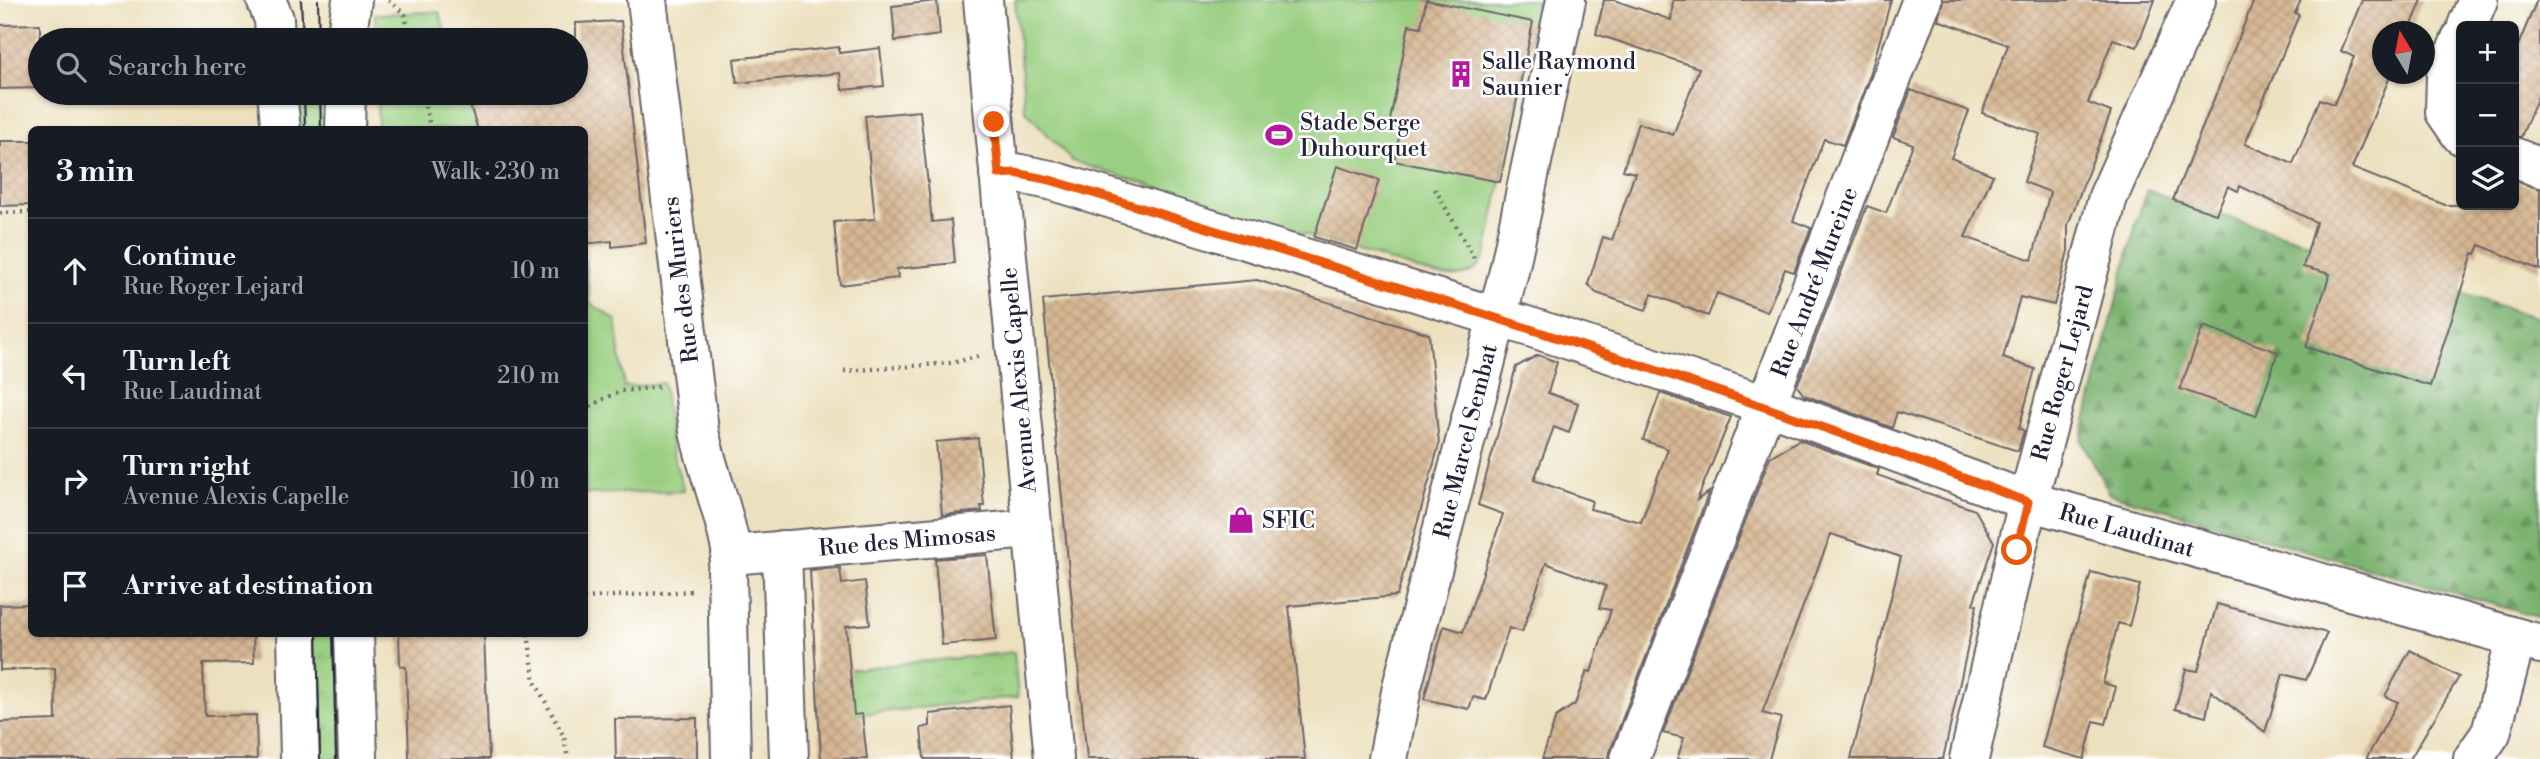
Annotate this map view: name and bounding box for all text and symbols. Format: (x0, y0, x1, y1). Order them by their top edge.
north arrow (2372, 21, 2435, 84)
map controls (2456, 21, 2519, 210)
button: + (2456, 21, 2519, 84)
search box (28, 28, 588, 105)
icon: search (52, 48, 90, 86)
place label: Salle Raymond Saunier (1482, 48, 1636, 102)
text: Search here (108, 51, 247, 83)
building icon: Salle Raymond Saunier (1446, 59, 1476, 89)
button: − (2456, 84, 2519, 147)
route end (978, 106, 1009, 137)
place label: Stade Serge Duhourquet (1300, 109, 1428, 163)
sports icon: Stade Serge Duhourquet (1264, 120, 1294, 150)
button: layers (2456, 147, 2519, 210)
text: 3 min (56, 153, 134, 191)
text: Walk · 230 m (431, 158, 560, 186)
street label: Rue André Mureine (1766, 183, 1864, 382)
street label: Rue des Muriers (657, 195, 705, 365)
text: Continue (123, 241, 236, 273)
icon: ahead (56, 252, 94, 290)
text: 10 m (511, 257, 560, 285)
street label: Avenue Alexis Capelle (995, 266, 1043, 495)
text: Rue Roger Lejard (123, 273, 304, 301)
street label: Rue Roger Lejard (2026, 282, 2100, 464)
street label: Rue Marcel Sembat (1428, 341, 1504, 541)
text: Turn left (123, 346, 231, 378)
icon: left (56, 357, 94, 395)
text: 210 m (497, 362, 560, 390)
text: Rue Laudinat (123, 378, 262, 406)
text: Turn right (123, 451, 251, 483)
icon: right (56, 462, 94, 500)
text: 10 m (511, 467, 560, 495)
text: Avenue Alexis Capelle (123, 483, 349, 511)
street label: Rue Laudinat (2056, 498, 2198, 564)
shop icon: SFIC (1226, 505, 1256, 535)
place label: SFIC (1262, 507, 1315, 535)
street label: Rue des Mimosas (817, 519, 997, 563)
route start (2001, 534, 2032, 565)
icon: arrive (56, 567, 94, 605)
text: Arrive at destination (123, 570, 373, 602)

